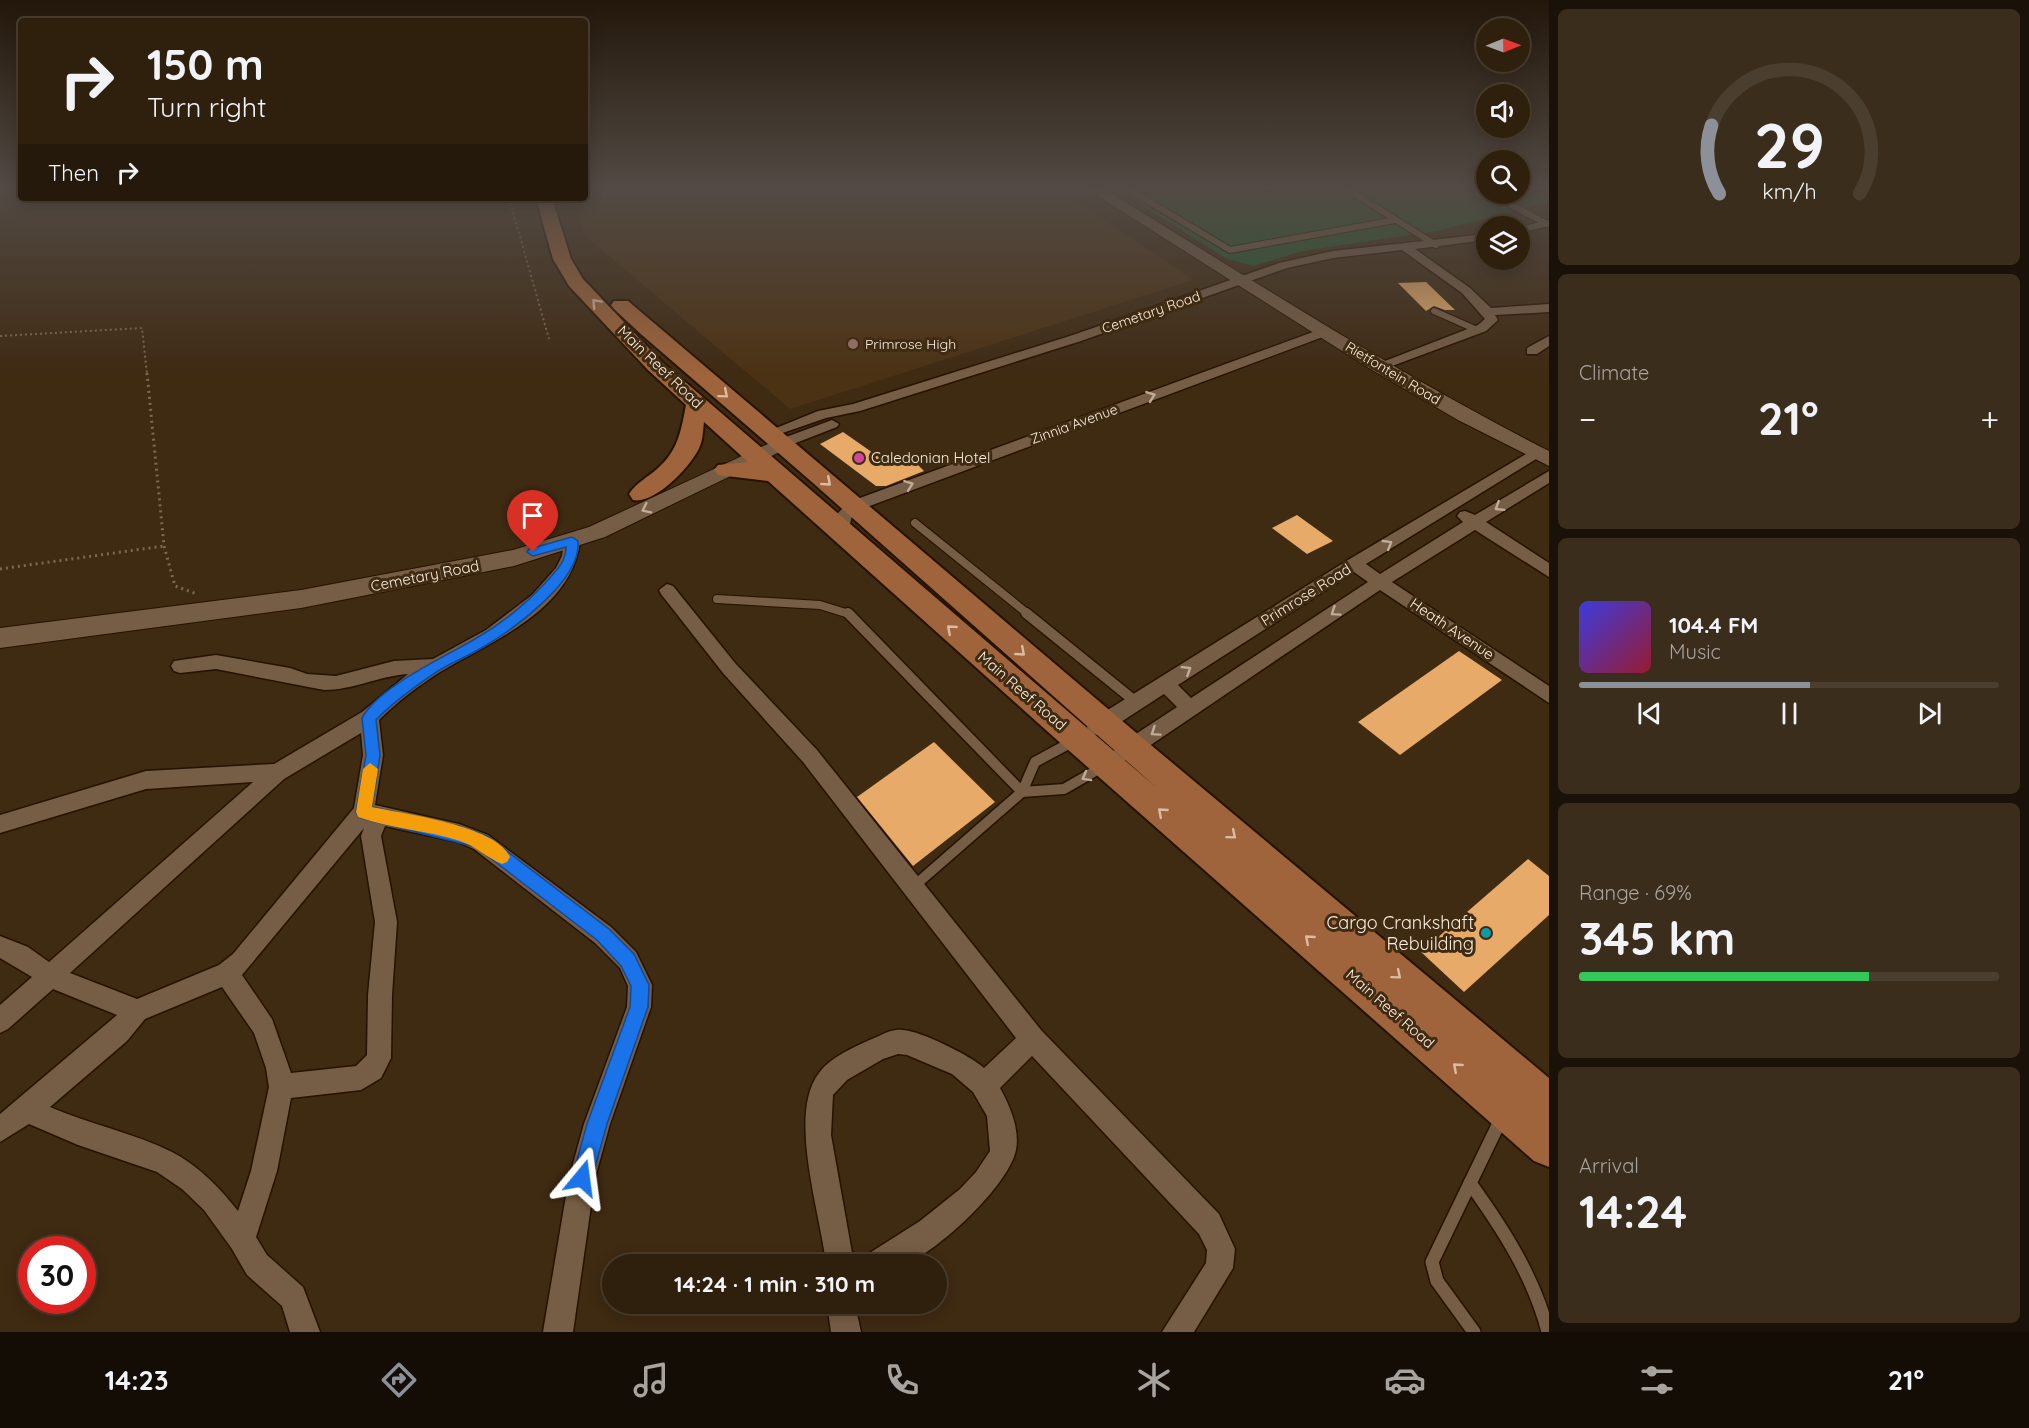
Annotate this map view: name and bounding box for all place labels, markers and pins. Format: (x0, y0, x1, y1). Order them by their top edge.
place label: Primrose High (865, 335, 956, 353)
marker: Primrose High (846, 337, 860, 351)
place label: Caledonian Hotel (871, 448, 990, 467)
marker: Caledonian Hotel (852, 451, 866, 465)
pin (507, 490, 558, 552)
place label: Cargo Crankshaft Rebuilding (1326, 911, 1474, 955)
marker: Cargo Crankshaft Rebuilding (1479, 926, 1493, 940)

